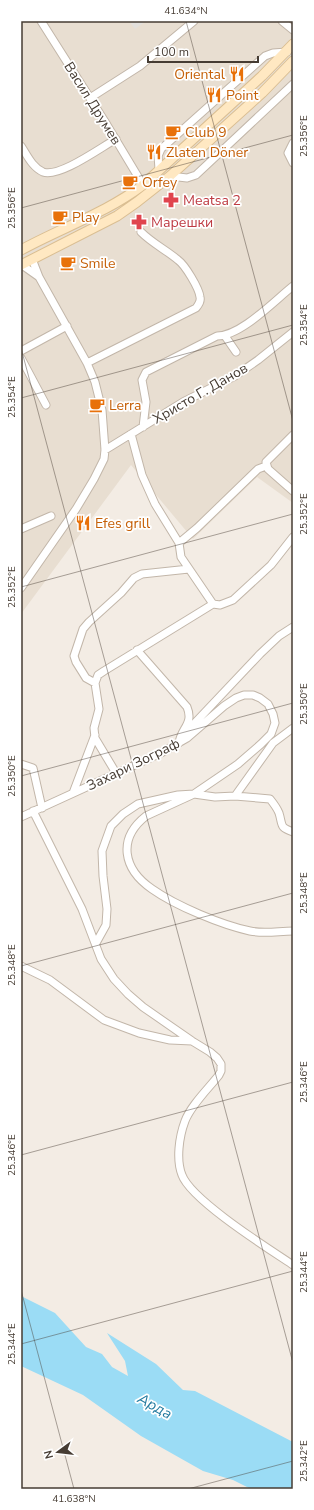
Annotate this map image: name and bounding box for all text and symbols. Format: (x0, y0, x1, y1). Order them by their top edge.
text: 41.634°N (164, 4, 208, 18)
scale bar (148, 38, 258, 64)
text: 100 m (154, 44, 189, 60)
street label: Васил Друмев (60, 58, 126, 149)
place label: Oriental (174, 65, 226, 84)
restaurant icon: Oriental (228, 65, 246, 83)
restaurant icon: Point (205, 86, 223, 104)
place label: Point (226, 86, 259, 105)
text: 25.356°E (297, 115, 311, 157)
cafe icon: Club 9 (164, 123, 182, 141)
place label: Club 9 (185, 123, 227, 142)
restaurant icon: Zlaten Döner (145, 143, 163, 161)
place label: Zlaten Döner (166, 143, 248, 162)
cafe icon: Orfey (121, 173, 139, 191)
place label: Orfey (142, 173, 178, 192)
text: 25.356°E (5, 187, 19, 229)
pharmacy icon: Meatsa 2 (162, 191, 180, 209)
place label: Meatsa 2 (183, 191, 241, 210)
cafe icon: Play (51, 208, 69, 226)
place label: Play (72, 208, 100, 227)
pharmacy icon: Марешки (130, 213, 148, 231)
place label: Марешки (151, 213, 213, 232)
cafe icon: Smile (59, 254, 77, 272)
place label: Smile (80, 254, 115, 273)
text: 25.354°E (297, 304, 311, 346)
street label: Христо Г. Данов (149, 358, 251, 428)
text: 25.354°E (5, 376, 19, 418)
cafe icon: Lerra (88, 396, 106, 414)
place label: Lerra (109, 396, 141, 415)
text: 25.352°E (297, 493, 311, 535)
restaurant icon: Efes grill (74, 514, 92, 532)
place label: Efes grill (95, 514, 151, 533)
text: 25.352°E (5, 566, 19, 608)
text: 25.350°E (297, 683, 311, 725)
street label: Захари Зограф (83, 734, 183, 795)
text: 25.350°E (5, 755, 19, 797)
text: 25.348°E (297, 872, 311, 914)
text: 25.348°E (5, 944, 19, 986)
text: 25.346°E (297, 1061, 311, 1103)
text: 25.346°E (5, 1134, 19, 1176)
text: 25.344°E (297, 1251, 311, 1293)
text: 25.344°E (5, 1323, 19, 1365)
water label: Арда (133, 1388, 176, 1424)
north arrow (38, 1432, 78, 1472)
text: 25.342°E (297, 1440, 311, 1482)
text: N (41, 1449, 57, 1460)
text: 41.638°N (52, 1492, 96, 1506)

